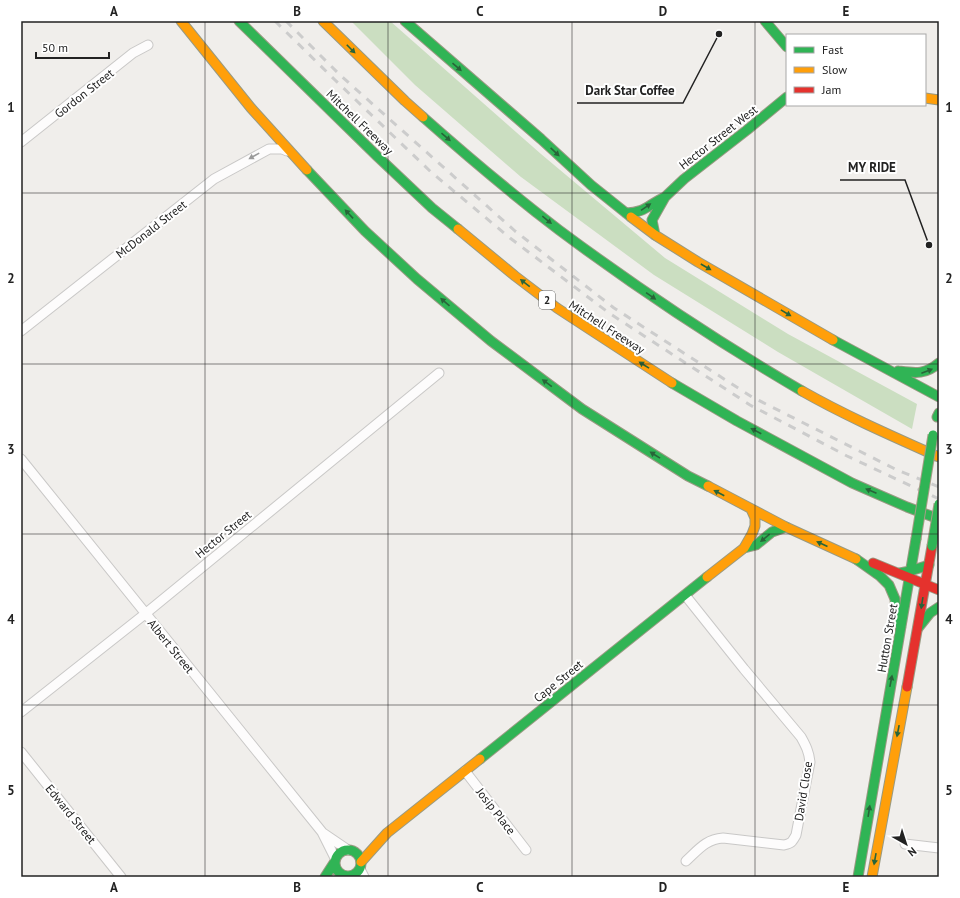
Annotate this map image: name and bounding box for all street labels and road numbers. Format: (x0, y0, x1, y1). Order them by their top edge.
street label: Gordon Street (51, 65, 117, 121)
street label: Mitchell Freeway (323, 86, 397, 158)
street label: Hector Street West (676, 102, 760, 172)
street label: McDonald Street (113, 197, 189, 261)
road number: 2 (539, 291, 555, 309)
street label: Mitchell Freeway (566, 297, 648, 357)
street label: Hector Street (192, 507, 254, 561)
street label: Hutton Street (874, 603, 900, 673)
street label: Albert Street (145, 616, 197, 676)
street label: Cape Street (530, 657, 586, 705)
street label: David Close (791, 760, 815, 822)
street label: Edward Street (42, 781, 100, 847)
street label: Josip Place (472, 784, 519, 837)

